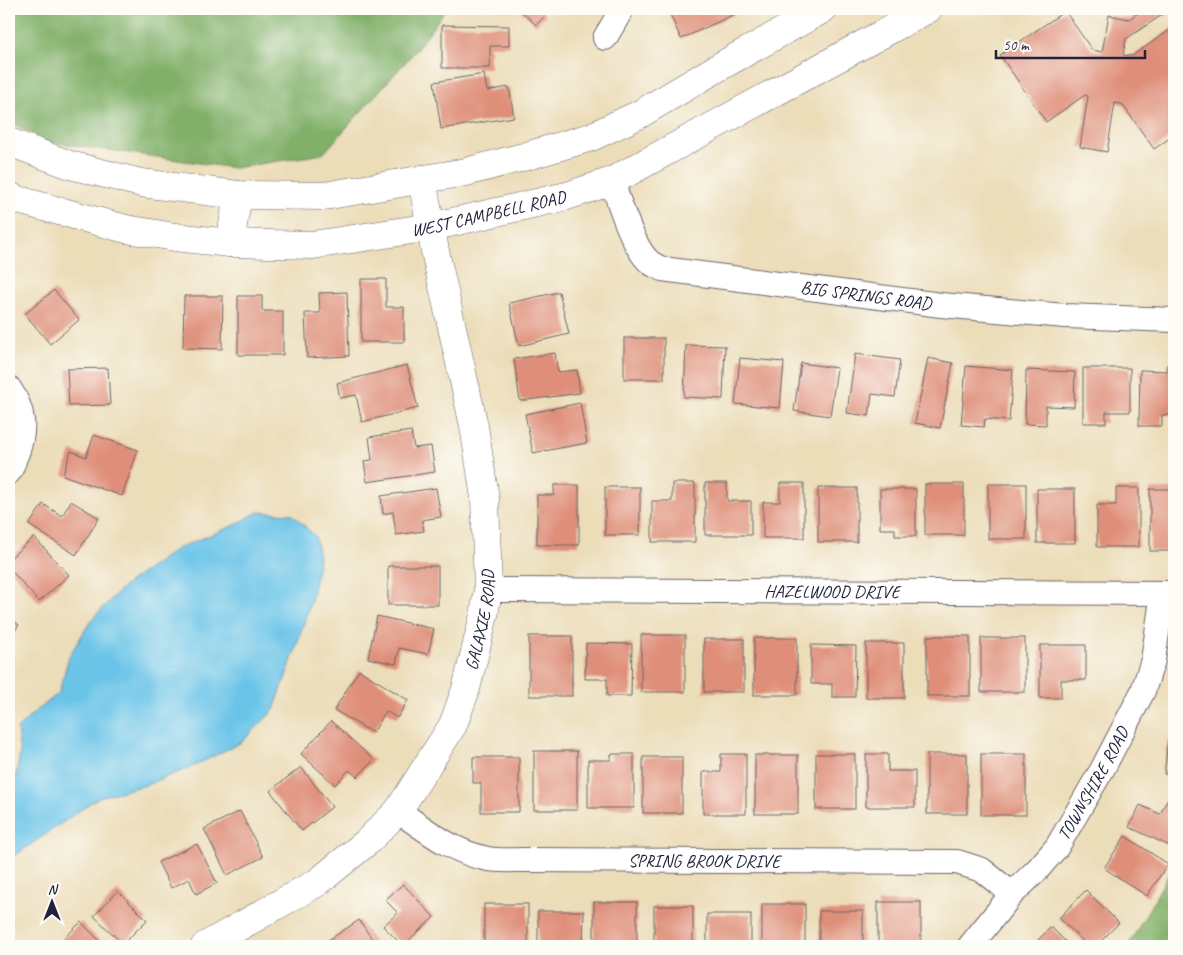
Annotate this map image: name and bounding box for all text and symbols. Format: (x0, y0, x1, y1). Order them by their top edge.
scale bar (996, 28, 1144, 60)
text: 50 m (1003, 36, 1030, 55)
street label: WEST CAMPBELL ROAD (410, 185, 569, 241)
street label: BIG SPRINGS ROAD (799, 276, 934, 315)
street label: GALAXIE ROAD (460, 568, 499, 672)
street label: HAZELWOOD DRIVE (764, 580, 902, 603)
street label: TOWNSHIRE ROAD (1052, 722, 1134, 844)
street label: SPRING BROOK DRIVE (628, 849, 782, 872)
north arrow (28, 878, 78, 928)
text: N (48, 881, 59, 898)

